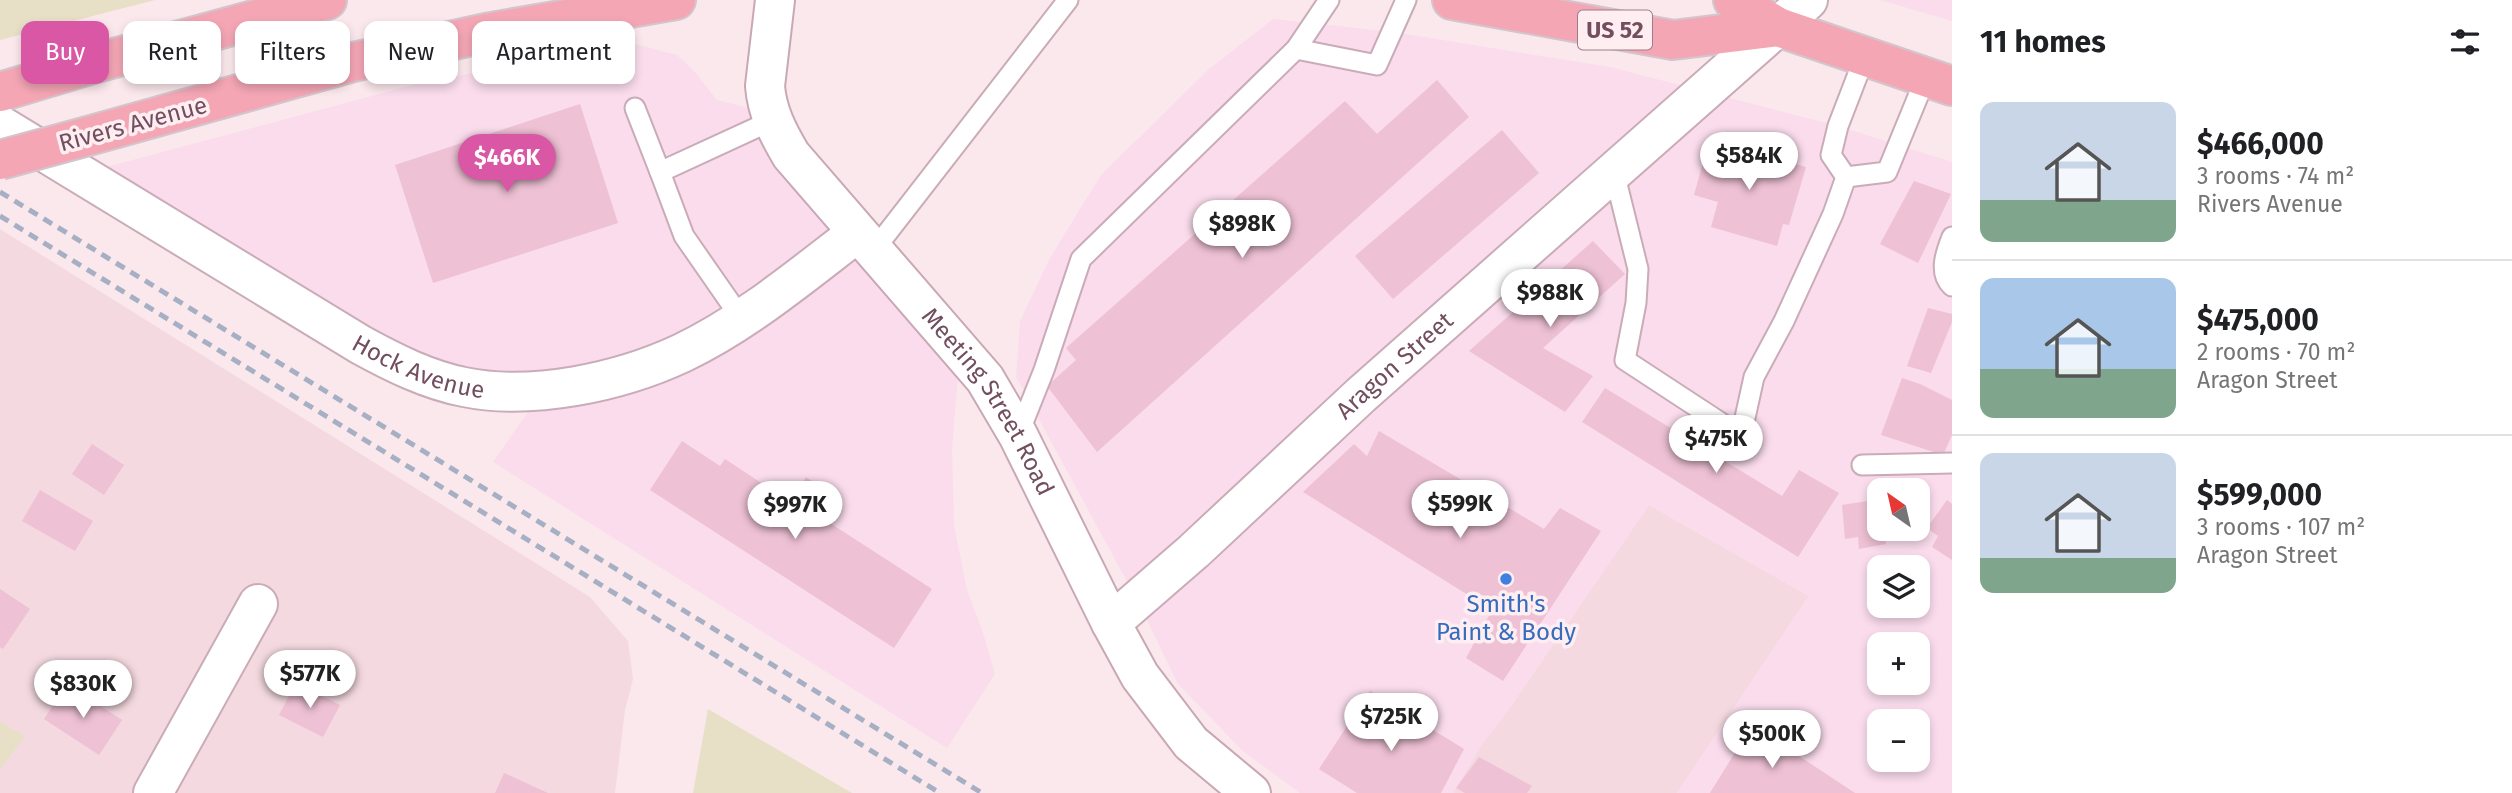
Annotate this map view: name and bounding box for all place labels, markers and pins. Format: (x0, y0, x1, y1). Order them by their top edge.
pin: $584K (1700, 132, 1798, 192)
pin: $466K (458, 134, 556, 194)
pin: $898K (1193, 201, 1291, 260)
pin: $988K (1501, 270, 1599, 329)
pin: $475K (1667, 416, 1765, 475)
pin: $599K (1411, 480, 1509, 540)
pin: $997K (746, 482, 844, 541)
marker: Smith's Paint & Body (1498, 571, 1514, 587)
place label: Smith's Paint & Body (1436, 590, 1576, 646)
pin: $577K (261, 650, 359, 710)
pin: $830K (34, 660, 132, 720)
pin: $725K (1342, 694, 1440, 753)
pin: $500K (1723, 710, 1821, 770)

